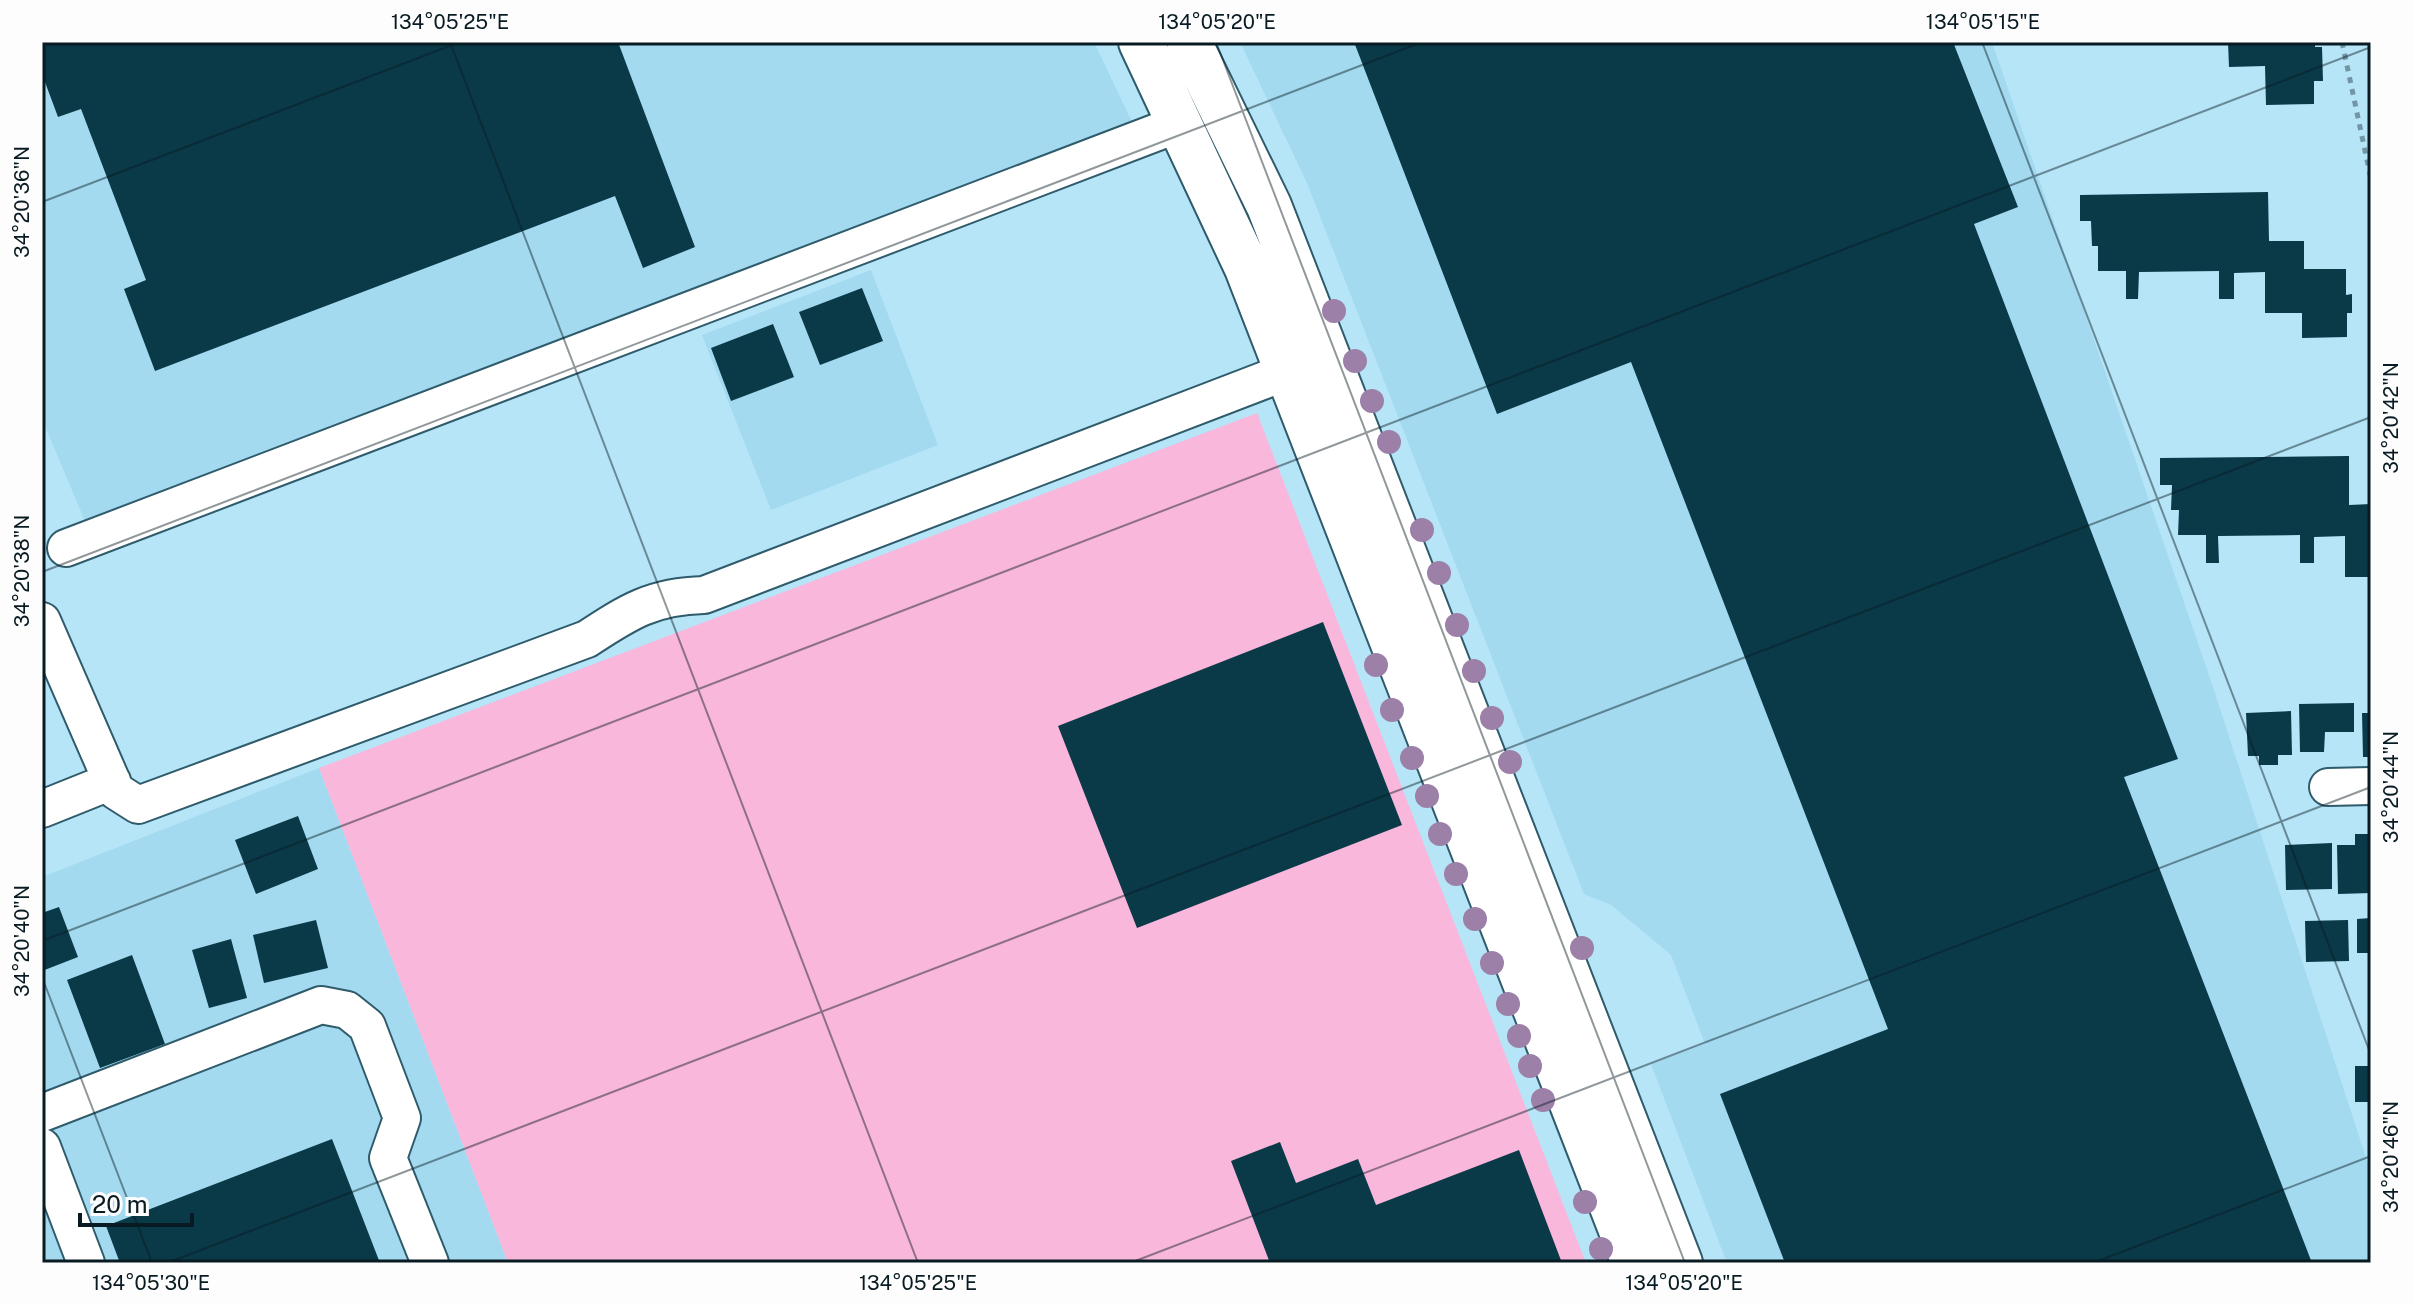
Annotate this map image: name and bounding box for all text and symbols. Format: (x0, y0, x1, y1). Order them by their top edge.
text: 134°05'25"E (391, 10, 509, 34)
text: 134°05'20"E (1158, 10, 1276, 34)
text: 134°05'15"E (1926, 10, 2040, 34)
text: 34°20'36"N (10, 146, 34, 258)
text: 34°20'42"N (2379, 362, 2403, 474)
text: 34°20'38"N (10, 515, 34, 627)
text: 34°20'44"N (2379, 731, 2403, 843)
text: 34°20'40"N (10, 885, 34, 997)
text: 34°20'46"N (2379, 1101, 2403, 1213)
scale bar (80, 1177, 192, 1227)
text: 20 m (92, 1190, 148, 1218)
text: 134°05'30"E (92, 1271, 210, 1295)
text: 134°05'25"E (859, 1271, 977, 1295)
text: 134°05'20"E (1625, 1271, 1743, 1295)

